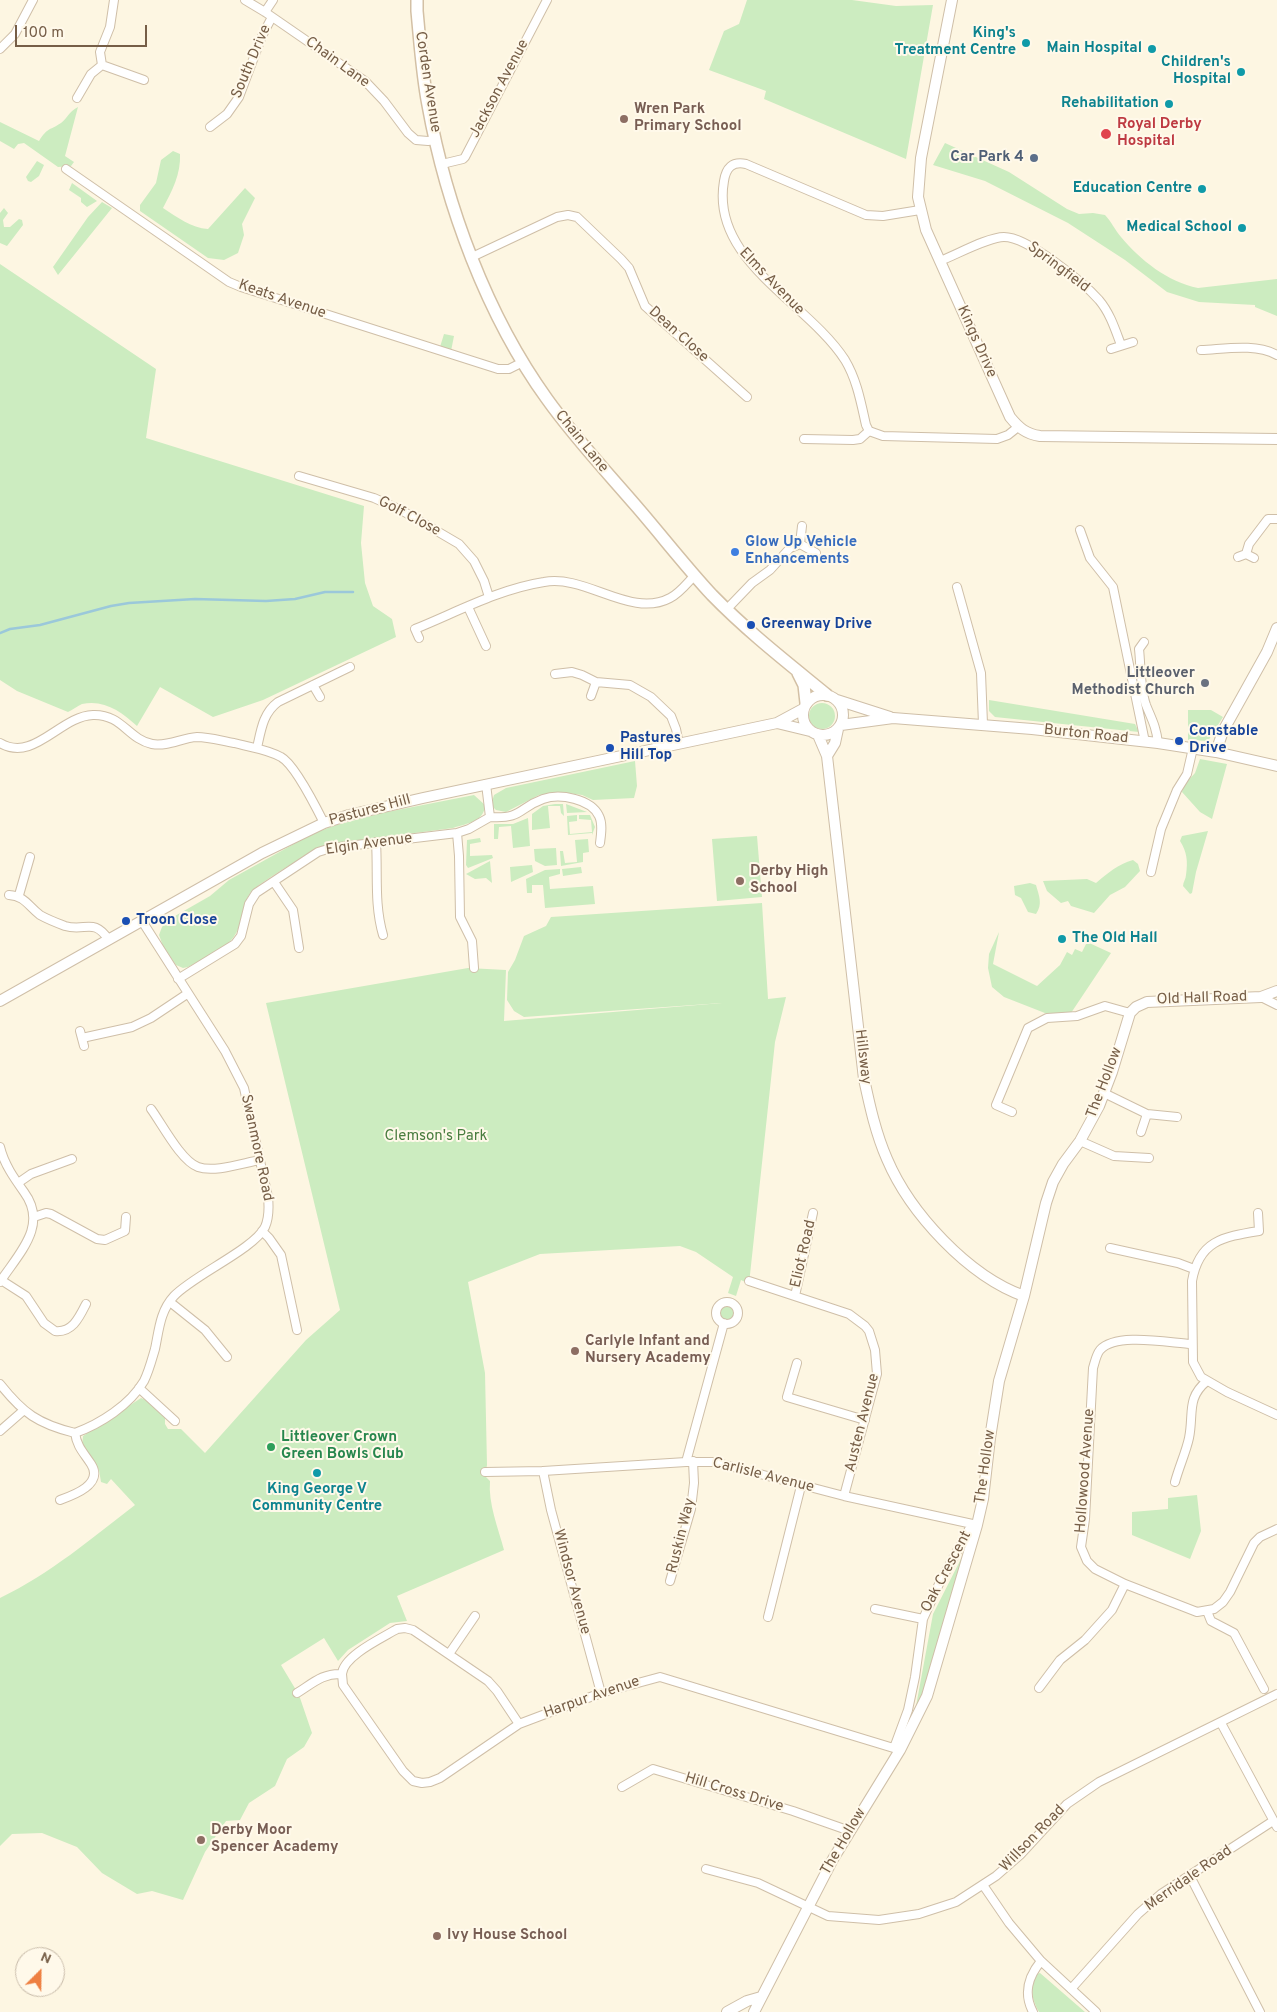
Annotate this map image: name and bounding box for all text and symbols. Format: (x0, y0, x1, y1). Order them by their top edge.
scale bar (18, 15, 150, 47)
street label: South Drive (228, 22, 276, 102)
text: 100 m (23, 24, 64, 43)
place label: King's Treatment Centre (894, 25, 1016, 60)
street label: Corden Avenue (410, 30, 444, 134)
street label: Chain Lane (301, 34, 373, 92)
street label: Jackson Avenue (467, 37, 533, 141)
marker: King's Treatment Centre (1020, 37, 1032, 49)
place label: Main Hospital (1047, 40, 1142, 58)
marker: Main Hospital (1146, 43, 1158, 55)
place label: Children's Hospital (1161, 54, 1231, 89)
marker: Children's Hospital (1235, 66, 1247, 78)
place label: Rehabilitation (1061, 95, 1159, 113)
marker: Rehabilitation (1163, 98, 1175, 110)
place label: Wren Park Primary School (634, 101, 742, 136)
marker: Wren Park Primary School (618, 113, 630, 125)
place label: Royal Derby Hospital (1117, 116, 1202, 151)
marker: Royal Derby Hospital (1099, 127, 1113, 141)
place label: Car Park 4 (950, 149, 1024, 167)
marker: Car Park 4 (1028, 152, 1040, 164)
place label: Education Centre (1073, 180, 1192, 198)
marker: Education Centre (1196, 183, 1208, 195)
place label: Medical School (1126, 219, 1232, 237)
marker: Medical School (1236, 222, 1248, 234)
street label: Springfield (1023, 239, 1093, 297)
street label: Elms Avenue (735, 245, 807, 319)
street label: Keats Avenue (236, 277, 328, 323)
street label: Dean Close (644, 303, 712, 367)
street label: Kings Drive (952, 303, 1000, 381)
street label: Chain Lane (550, 407, 612, 477)
street label: Golf Close (375, 493, 443, 541)
place label: Glow Up Vehicle Enhancements (745, 534, 857, 569)
marker: Glow Up Vehicle Enhancements (729, 546, 741, 558)
place label: Greenway Drive (761, 616, 872, 634)
marker: Greenway Drive (745, 619, 757, 631)
place label: Littleover Methodist Church (1072, 665, 1195, 700)
marker: Littleover Methodist Church (1199, 677, 1211, 689)
street label: Burton Road (1043, 722, 1129, 748)
place label: Constable Drive (1189, 723, 1258, 758)
place label: Pastures Hill Top (620, 730, 681, 765)
marker: Constable Drive (1173, 735, 1185, 747)
marker: Pastures Hill Top (604, 742, 616, 754)
street label: Pastures Hill (327, 791, 413, 831)
street label: Elgin Avenue (325, 830, 413, 860)
place label: Derby High School (750, 863, 828, 898)
marker: Derby High School (734, 875, 746, 887)
place label: Troon Close (136, 912, 217, 930)
marker: Troon Close (120, 915, 132, 927)
place label: The Old Hall (1072, 930, 1158, 948)
marker: The Old Hall (1056, 933, 1068, 945)
street label: Old Hall Road (1156, 988, 1248, 1010)
street label: Hillsway (850, 1028, 874, 1086)
street label: The Hollow (1083, 1045, 1127, 1121)
street label: Swanmore Road (236, 1093, 276, 1203)
park label: Clemson's Park (385, 1128, 487, 1146)
street label: Eliot Road (787, 1218, 821, 1290)
place label: Carlyle Infant and Nursery Academy (585, 1333, 711, 1368)
marker: Carlyle Infant and Nursery Academy (569, 1345, 581, 1357)
street label: Austen Avenue (842, 1372, 884, 1474)
street label: Hollowood Avenue (1073, 1408, 1099, 1534)
place label: Littleover Crown Green Bowls Club (281, 1429, 404, 1464)
street label: The Hollow (972, 1429, 1000, 1505)
marker: Littleover Crown Green Bowls Club (265, 1441, 277, 1453)
street label: Carlisle Avenue (710, 1455, 816, 1497)
marker: King George V Community Centre (311, 1467, 323, 1479)
place label: King George V Community Centre (252, 1481, 382, 1516)
street label: Ruskin Way (664, 1496, 700, 1576)
street label: Windsor Avenue (548, 1527, 594, 1637)
street label: Oak Crescent (918, 1528, 976, 1616)
street label: Harpur Avenue (542, 1673, 642, 1723)
street label: Hill Cross Drive (682, 1769, 786, 1817)
street label: Willson Road (997, 1802, 1069, 1876)
street label: The Hollow (818, 1805, 870, 1879)
place label: Derby Moor Spencer Academy (211, 1822, 338, 1857)
marker: Derby Moor Spencer Academy (195, 1834, 207, 1846)
street label: Merridale Road (1142, 1842, 1236, 1916)
place label: Ivy House School (447, 1927, 567, 1945)
marker: Ivy House School (431, 1930, 443, 1942)
north arrow (15, 1947, 65, 1997)
text: N (38, 1949, 54, 1968)

